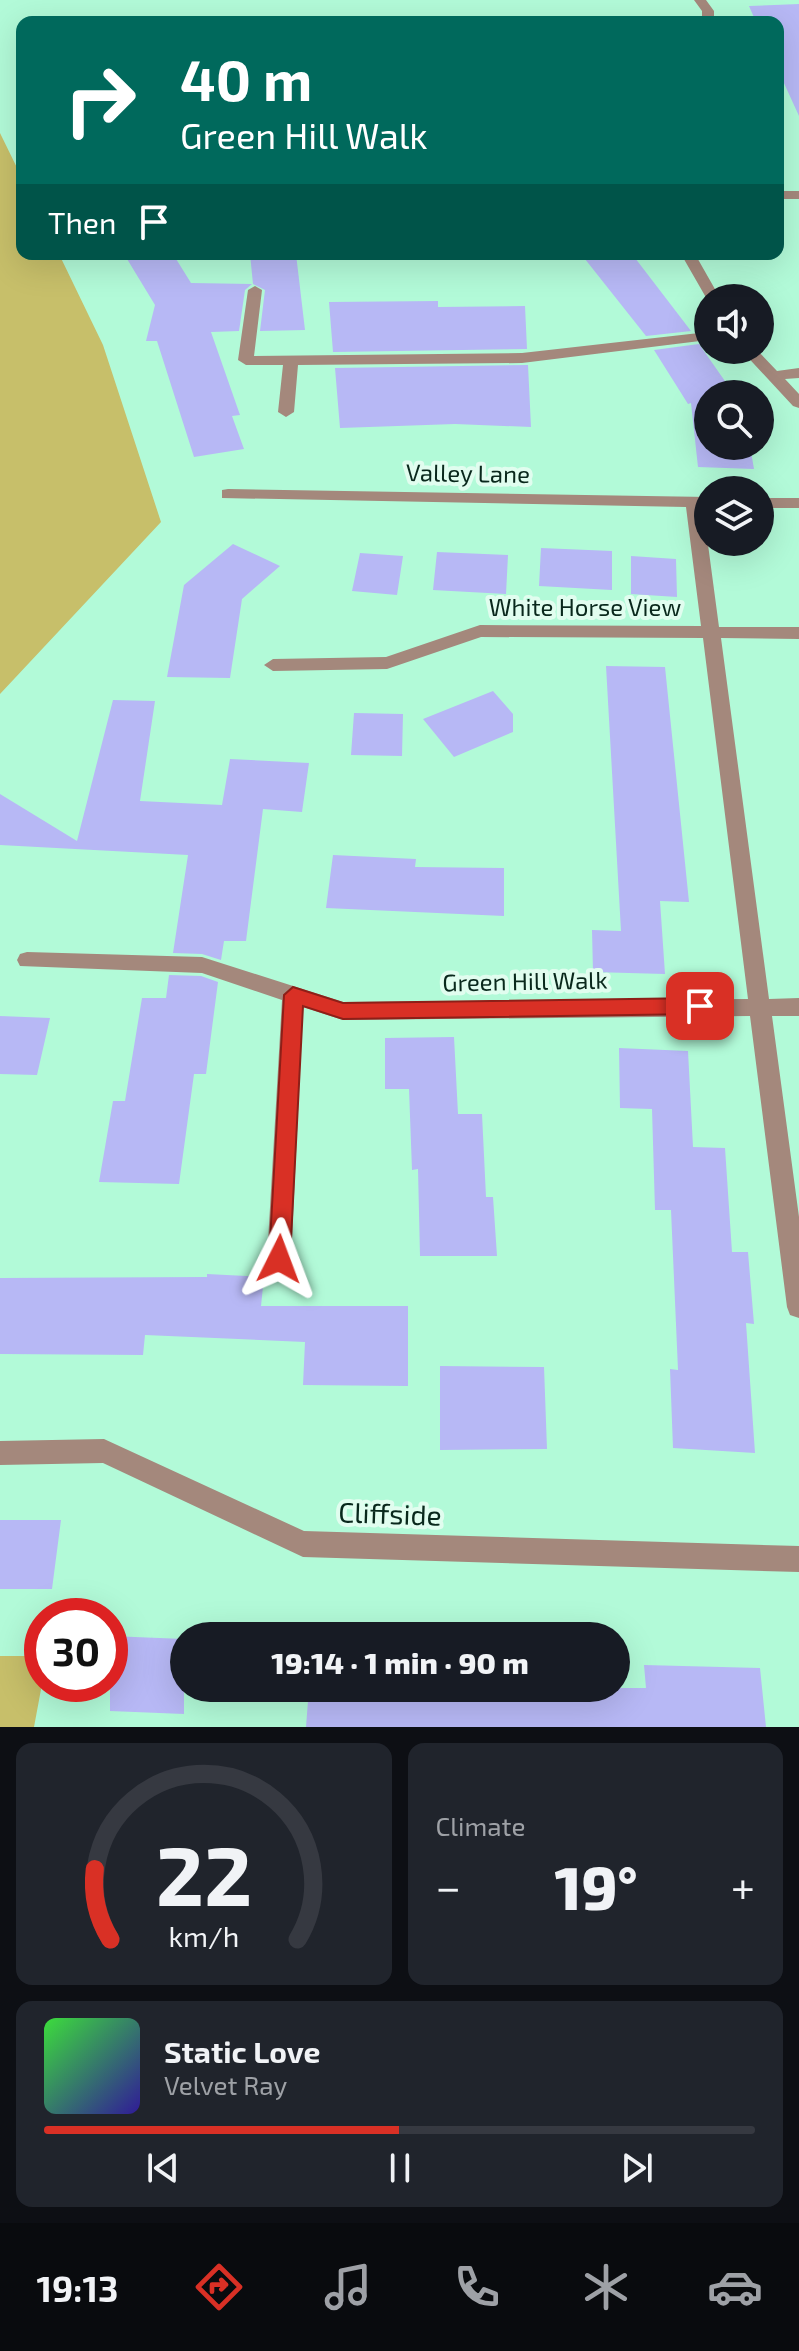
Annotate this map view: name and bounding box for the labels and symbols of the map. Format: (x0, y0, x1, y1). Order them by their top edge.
street label: Valley Lane (406, 457, 530, 488)
street label: White Horse View (489, 592, 681, 621)
street label: Green Hill Walk (442, 965, 608, 996)
pin (666, 972, 734, 1040)
position arrow (237, 1217, 321, 1301)
street label: Cliffside (338, 1494, 442, 1532)
speed limit sign: 30 (24, 1598, 128, 1702)

